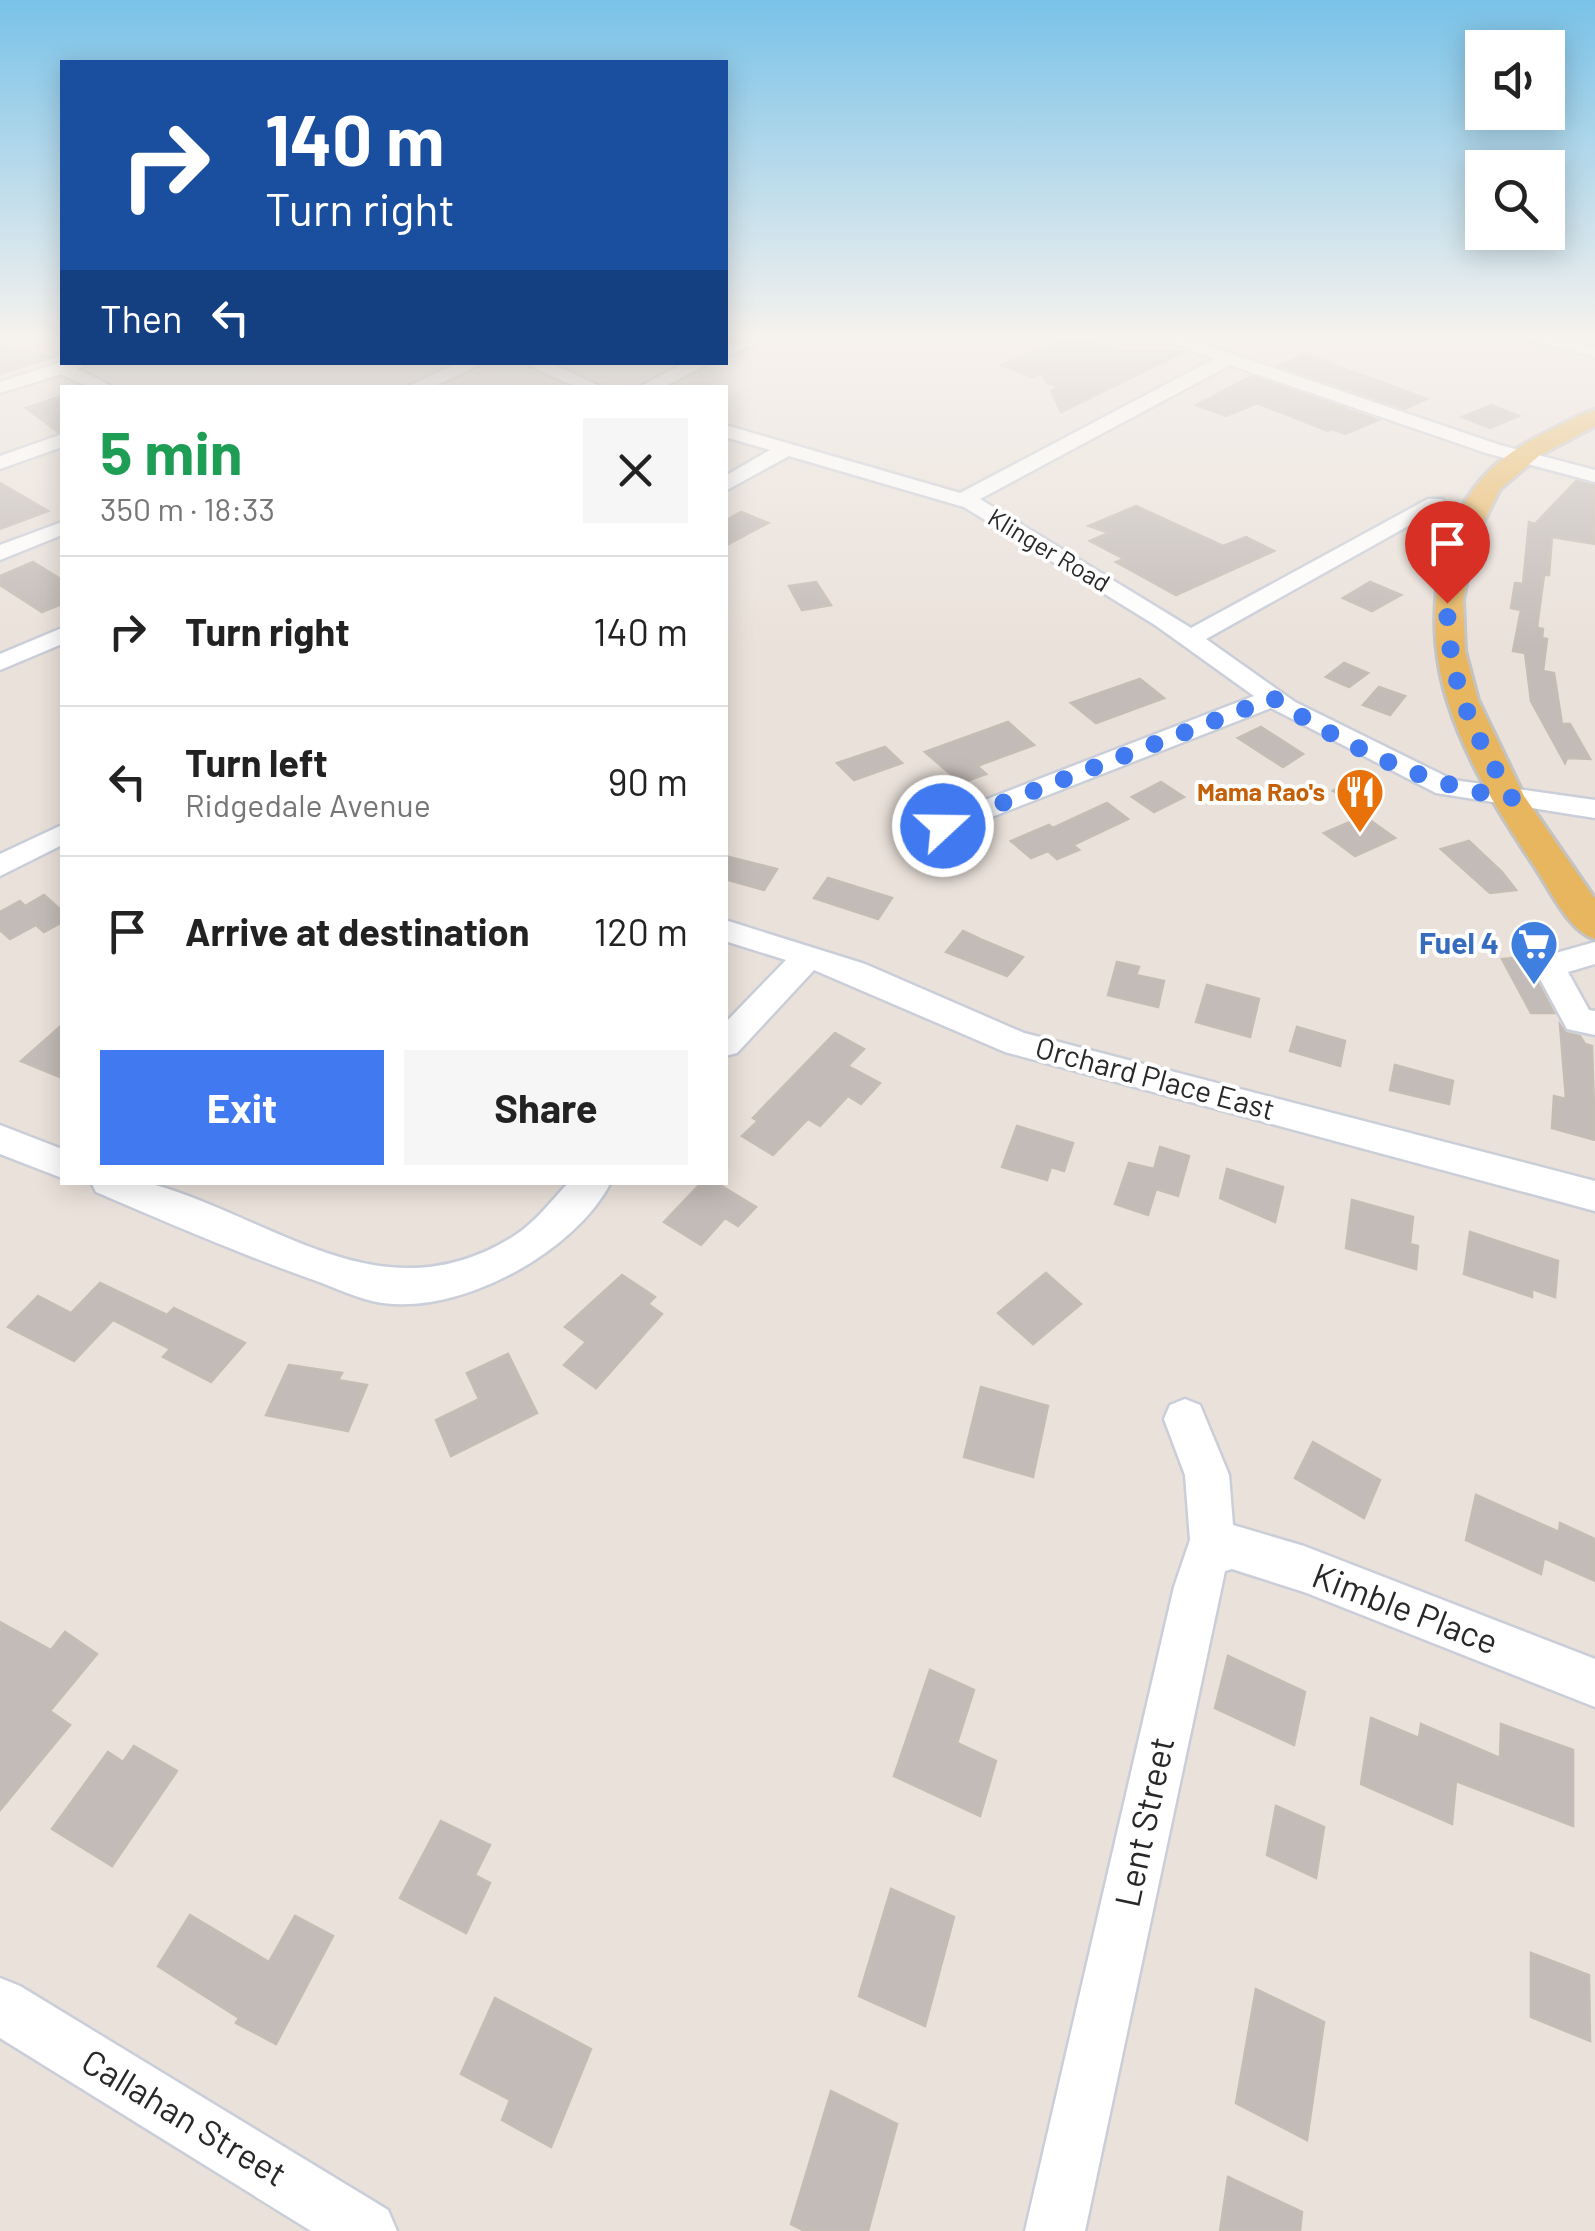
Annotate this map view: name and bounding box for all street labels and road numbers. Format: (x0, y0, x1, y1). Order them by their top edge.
street label: Klinger Road (983, 501, 1116, 597)
street label: Orchard Place East (1032, 1028, 1279, 1126)
street label: Kimble Place (1307, 1553, 1504, 1662)
street label: Lent Street (1105, 1733, 1182, 1910)
street label: Callahan Street (75, 2039, 295, 2194)

